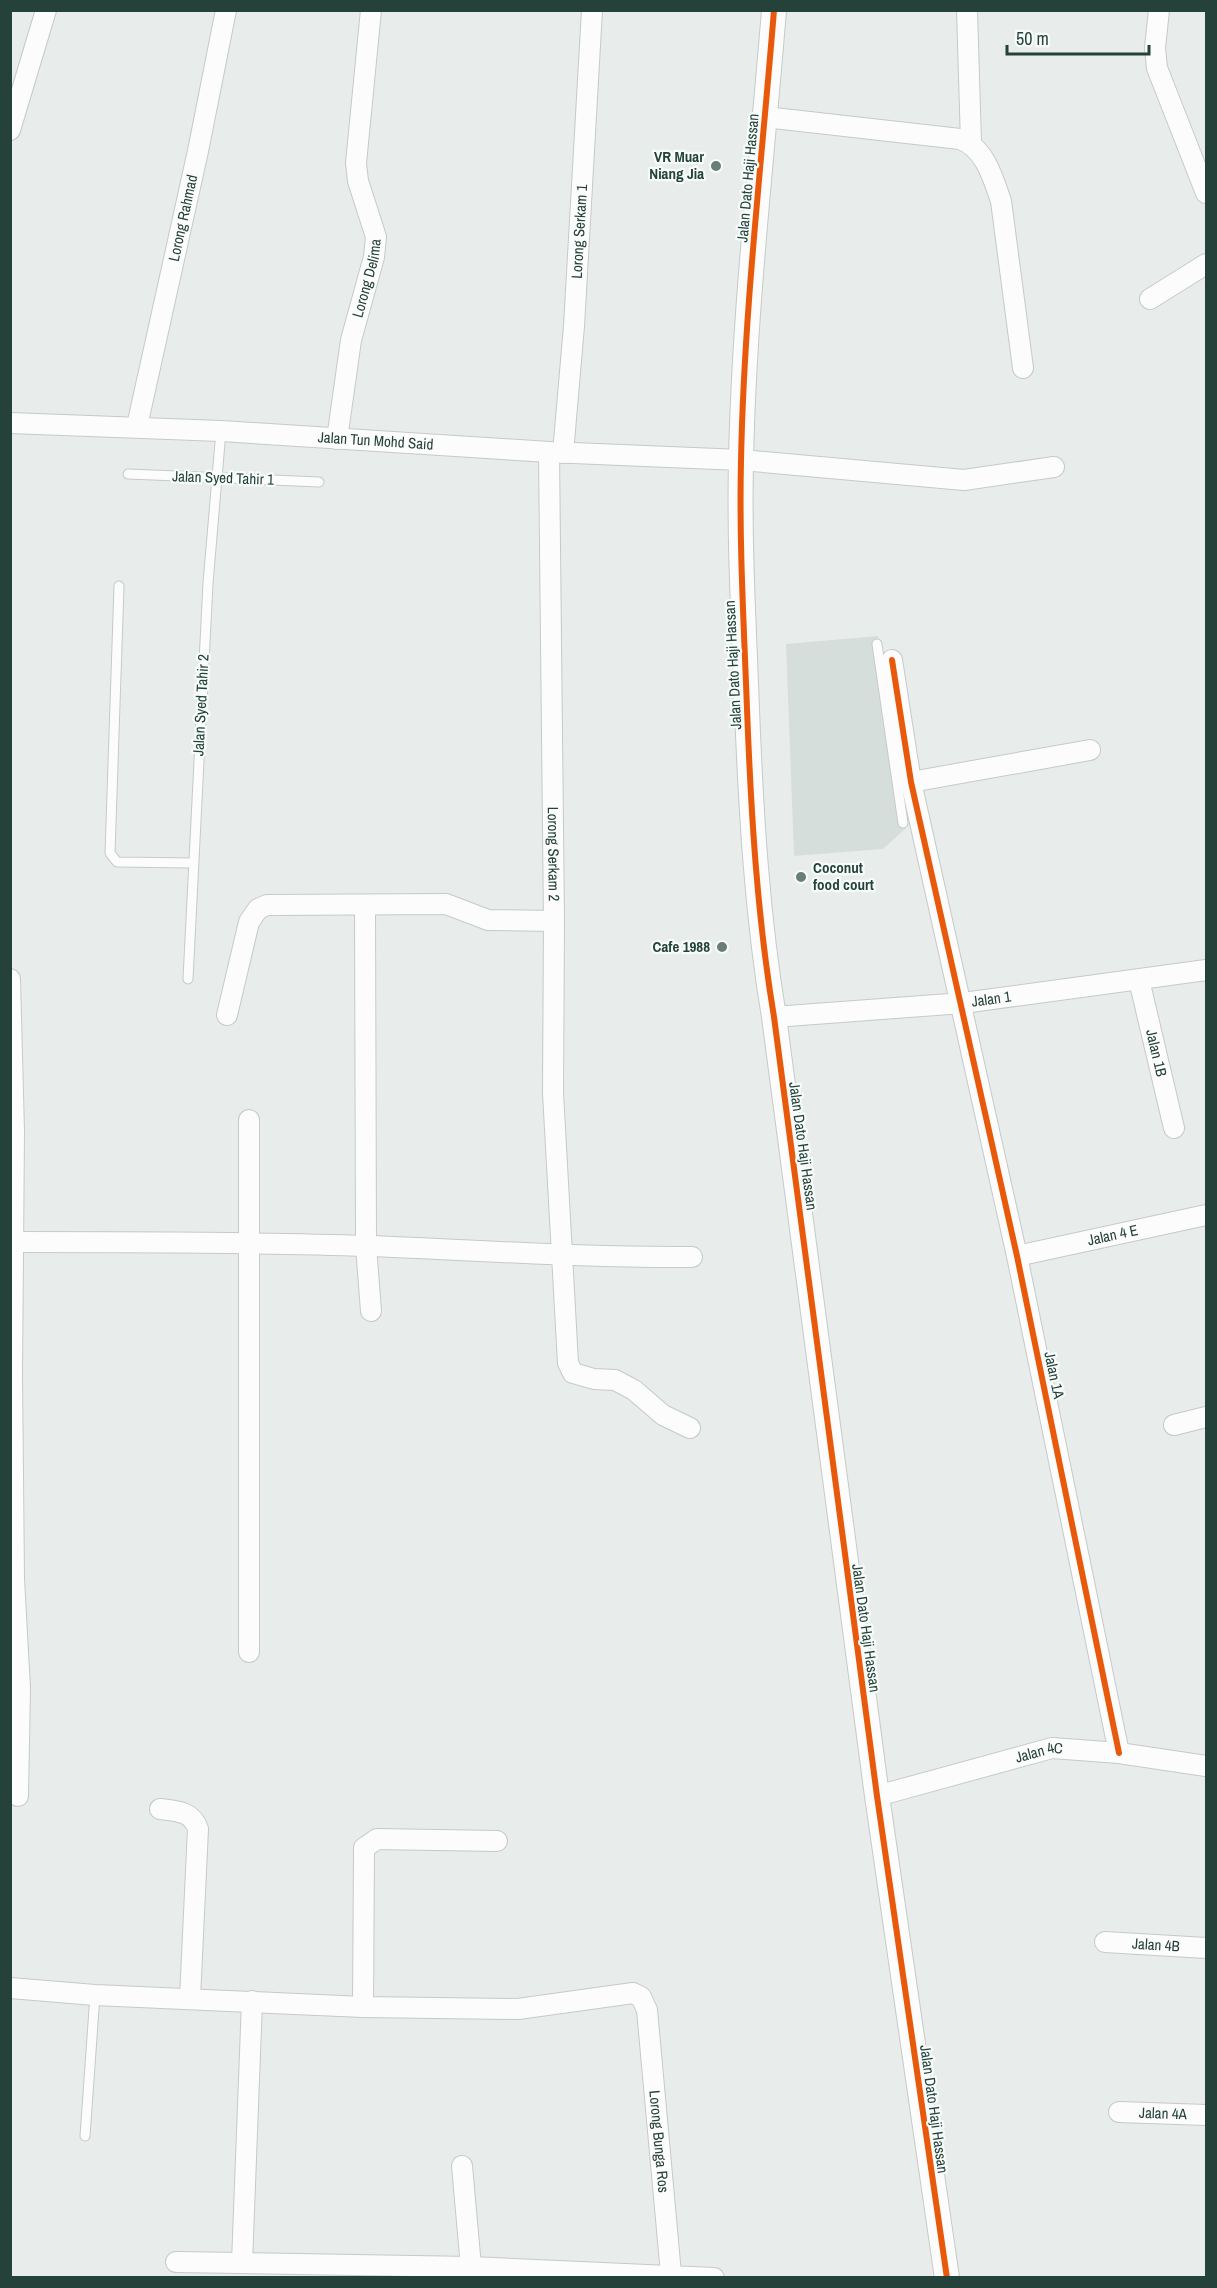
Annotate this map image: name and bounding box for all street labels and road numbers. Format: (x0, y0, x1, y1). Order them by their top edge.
street label: Jalan Dato Haji Hassan (731, 113, 764, 243)
street label: Lorong Rahmad (163, 173, 202, 263)
street label: Lorong Serkam 1 (566, 184, 592, 279)
street label: Lorong Delima (347, 238, 386, 320)
street label: Jalan Tun Mohd Said (317, 426, 434, 455)
street label: Jalan Syed Tahir 1 (172, 465, 274, 490)
street label: Jalan Dato Haji Hassan (719, 600, 746, 730)
street label: Jalan Syed Tahir 2 (187, 653, 214, 756)
street label: Lorong Serkam 2 (543, 807, 565, 901)
street label: Jalan 1 (970, 986, 1012, 1012)
street label: Jalan 1B (1141, 1027, 1172, 1079)
street label: Jalan Dato Haji Hassan (784, 1080, 823, 1211)
street label: Jalan 4 E (1085, 1219, 1140, 1250)
street label: Jalan 1A (1039, 1349, 1070, 1401)
street label: Jalan Dato Haji Hassan (847, 1562, 886, 1693)
street label: Jalan 4C (1013, 1737, 1064, 1768)
street label: Jalan 4B (1131, 1933, 1180, 1956)
street label: Jalan Dato Haji Hassan (915, 2043, 954, 2174)
street label: Lorong Bunga Ros (644, 2089, 675, 2194)
street label: Jalan 4A (1139, 2102, 1188, 2124)

